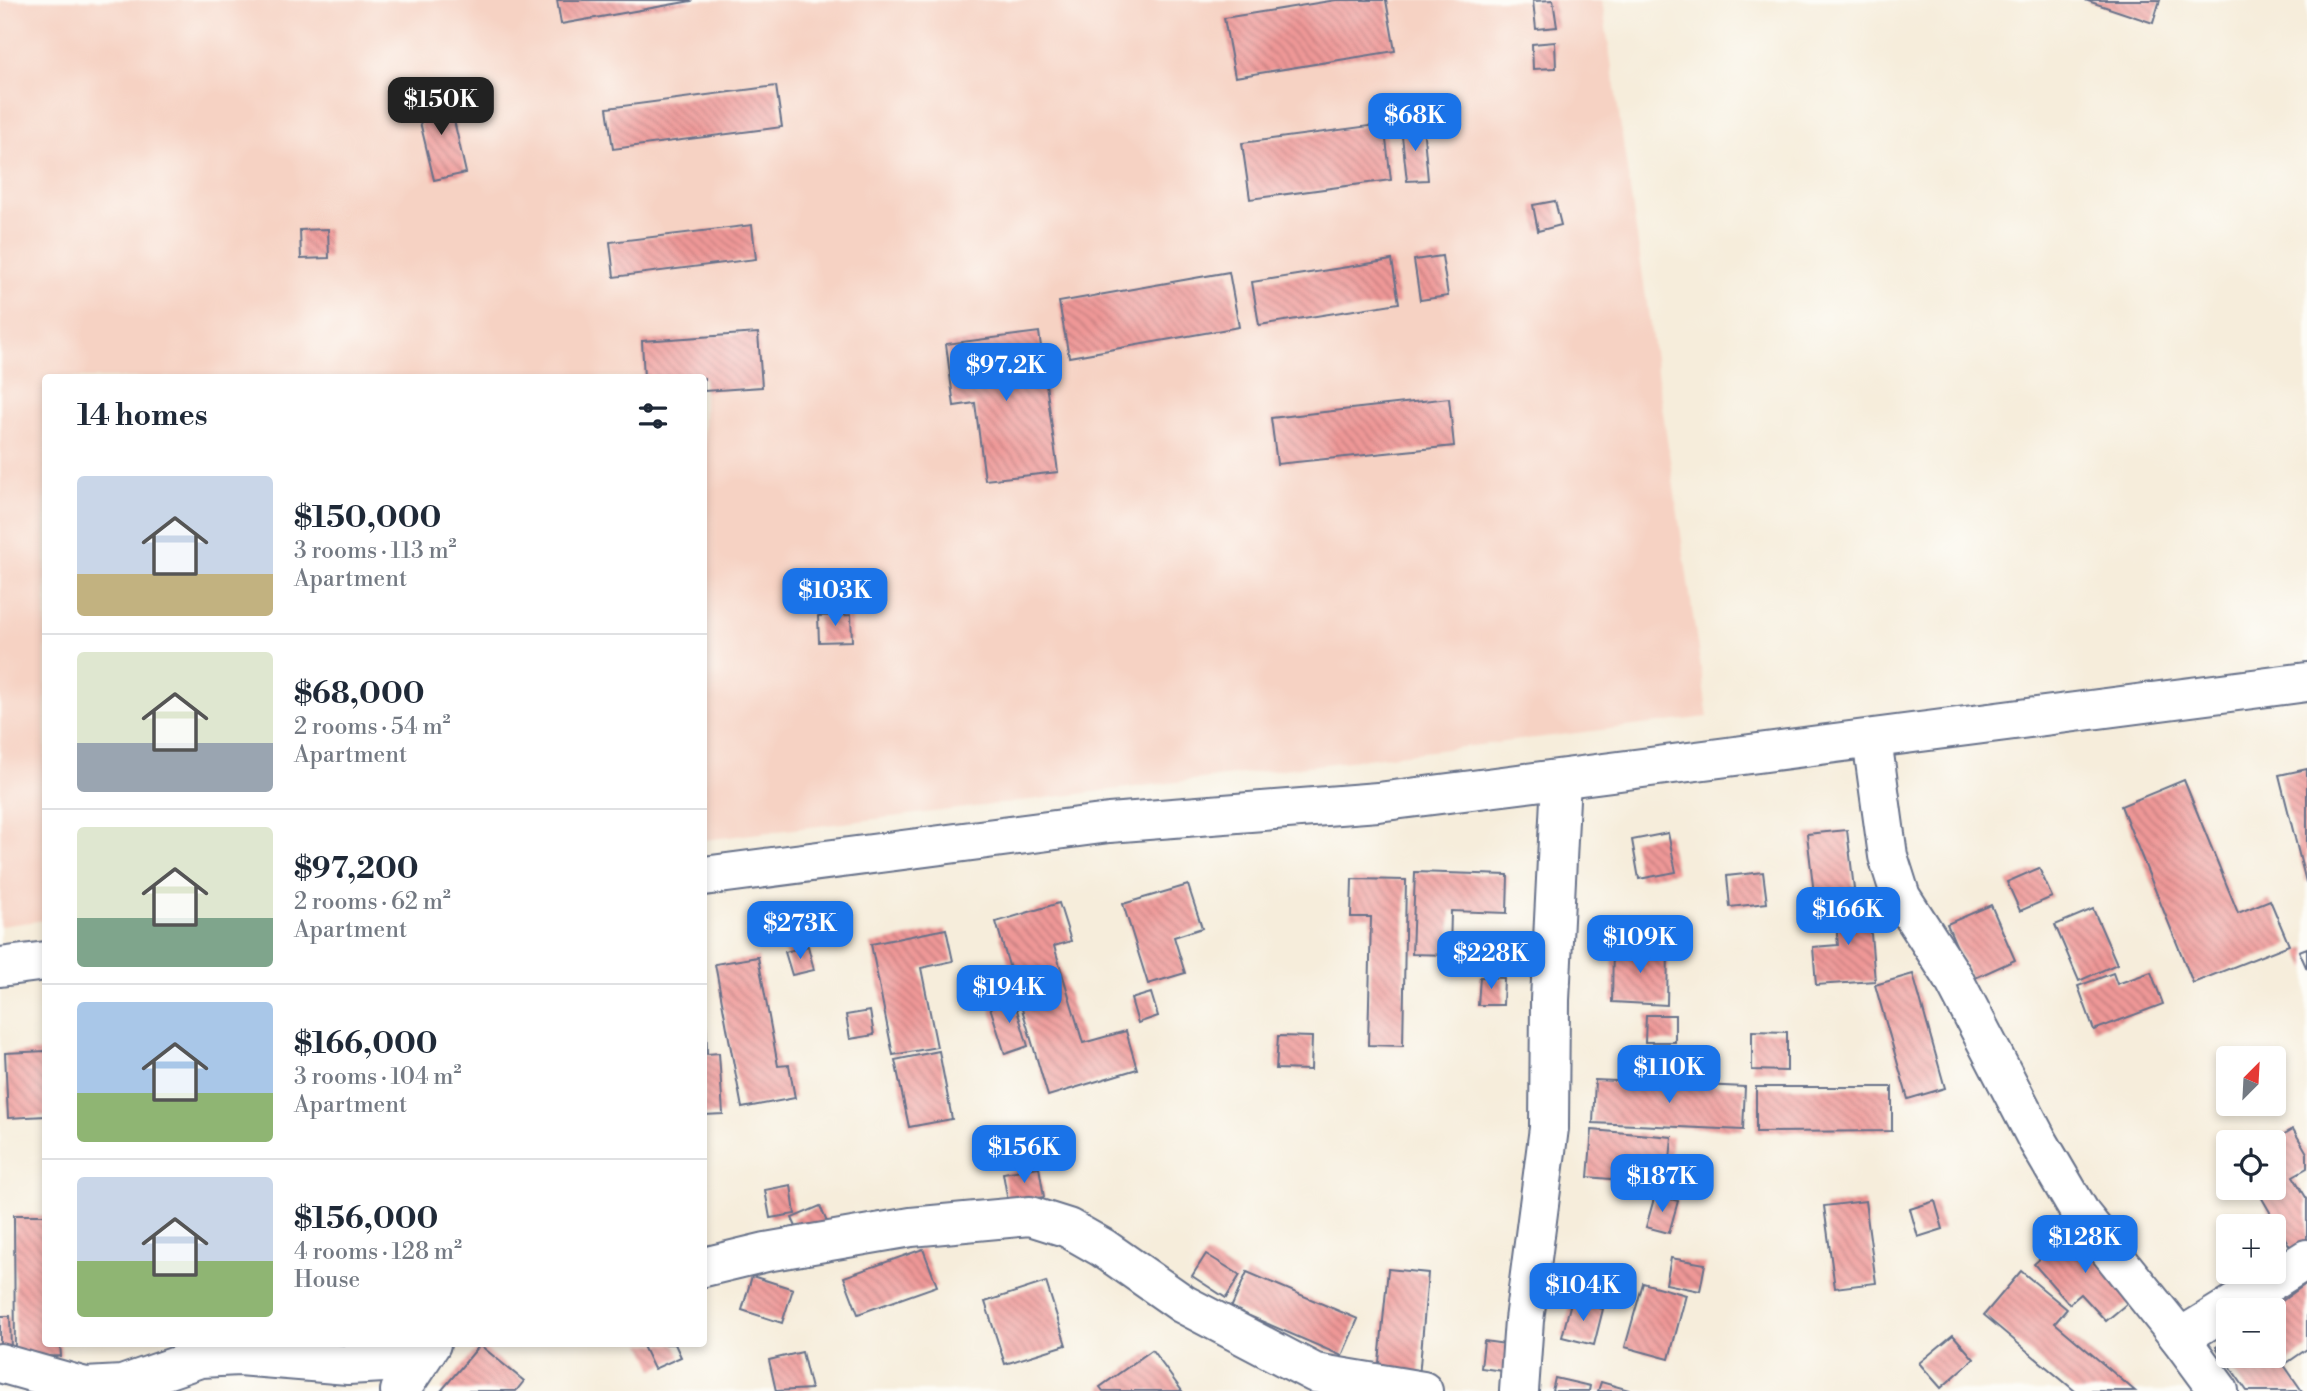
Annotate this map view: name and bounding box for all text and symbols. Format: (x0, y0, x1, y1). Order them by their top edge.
pin: $150K (392, 78, 490, 137)
text: $150K (404, 86, 478, 114)
pin: $68K (1374, 94, 1456, 153)
text: $68K (1384, 102, 1446, 130)
pin: $97.2K (949, 344, 1063, 403)
text: $97.2K (966, 352, 1046, 380)
text: 14 homes (77, 397, 208, 435)
icon: filters (634, 397, 672, 435)
text: $150,000 (294, 499, 441, 537)
icon: home (133, 504, 217, 588)
text: 3 rooms · 113 m² (294, 537, 457, 565)
text: Apartment (294, 565, 407, 593)
pin: $103K (786, 568, 884, 628)
text: $103K (798, 577, 872, 605)
text: $68,000 (294, 675, 425, 713)
icon: home (133, 680, 217, 764)
text: 2 rooms · 54 m² (294, 713, 451, 741)
text: Apartment (294, 741, 407, 769)
text: $97,200 (294, 850, 419, 888)
icon: home (133, 855, 217, 939)
text: 2 rooms · 62 m² (294, 888, 451, 916)
pin: $166K (1799, 888, 1897, 947)
text: $166K (1812, 896, 1884, 924)
pin: $273K (751, 902, 849, 961)
text: $273K (763, 910, 837, 938)
text: Apartment (294, 916, 407, 944)
pin: $109K (1591, 916, 1689, 975)
text: $109K (1603, 924, 1677, 952)
pin: $228K (1442, 932, 1540, 991)
text: $228K (1453, 940, 1529, 968)
pin: $194K (960, 965, 1058, 1025)
text: $194K (973, 974, 1045, 1002)
text: $166,000 (294, 1025, 438, 1063)
icon: home (133, 1030, 217, 1114)
pin: $110K (1620, 1046, 1718, 1105)
north arrow (2216, 1046, 2286, 1116)
map controls (2216, 1046, 2286, 1368)
text: $110K (1633, 1054, 1705, 1082)
text: 3 rooms · 104 m² (294, 1063, 462, 1091)
text: Apartment (294, 1091, 407, 1119)
pin: $156K (975, 1126, 1073, 1185)
button: locate (2216, 1130, 2286, 1200)
text: $156K (988, 1134, 1060, 1162)
pin: $187K (1613, 1154, 1711, 1214)
text: $187K (1627, 1163, 1697, 1191)
text: $156,000 (294, 1200, 438, 1238)
icon: home (133, 1205, 217, 1289)
button: + (2216, 1214, 2286, 1284)
pin: $128K (2036, 1216, 2134, 1275)
text: $128K (2049, 1224, 2121, 1252)
text: 4 rooms · 128 m² (294, 1238, 462, 1266)
pin: $104K (1534, 1264, 1632, 1323)
text: House (294, 1266, 360, 1294)
text: $104K (1546, 1272, 1620, 1300)
button: − (2216, 1298, 2286, 1368)

